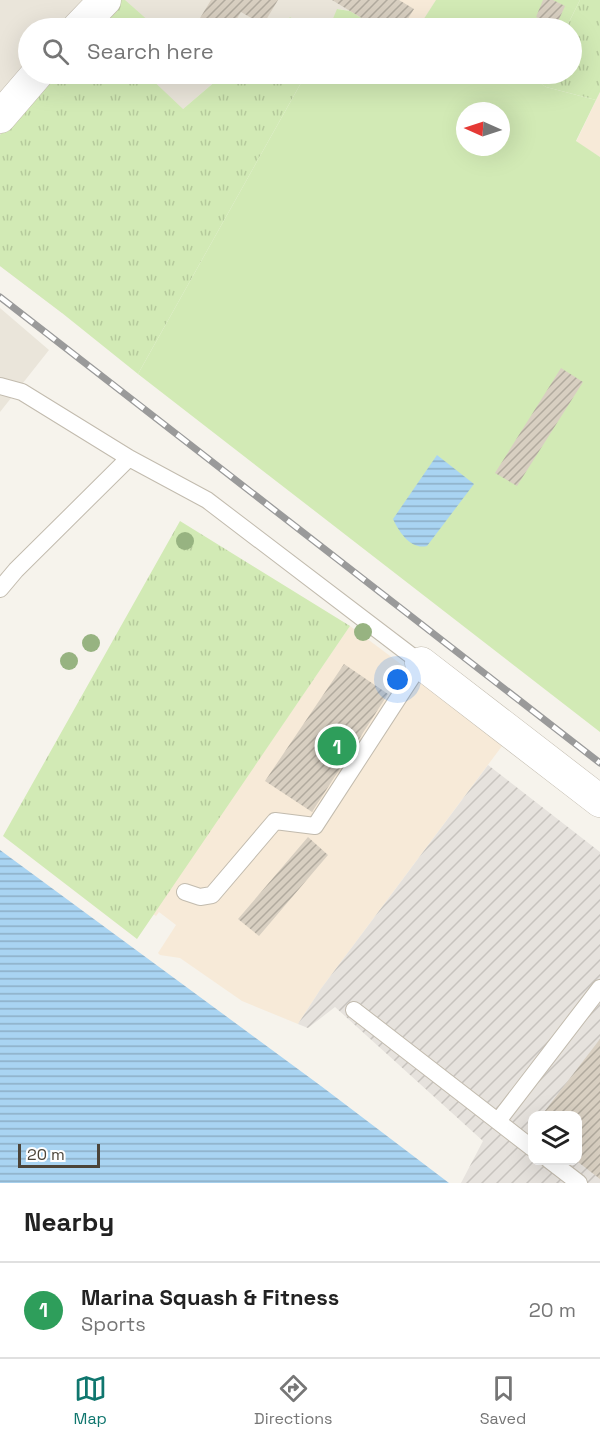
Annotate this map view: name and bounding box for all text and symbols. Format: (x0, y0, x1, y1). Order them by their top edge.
search box (18, 18, 582, 84)
icon: search (39, 35, 72, 68)
text: Search here (87, 37, 214, 65)
north arrow (456, 102, 510, 156)
your location (383, 665, 412, 694)
pin: 1 (318, 724, 356, 768)
map controls (528, 1111, 582, 1165)
button: layers (528, 1111, 582, 1165)
scale bar (18, 1141, 100, 1168)
text: 20 m (27, 1144, 65, 1165)
text: Nearby (24, 1205, 114, 1239)
text: Marina Squash & Fitness (81, 1283, 339, 1311)
text: 1 (39, 1297, 48, 1323)
text: 20 m (529, 1297, 576, 1323)
text: Sports (81, 1311, 146, 1337)
tab: Map (74, 1372, 107, 1429)
tab: Directions (254, 1372, 333, 1429)
tab: Saved (480, 1372, 526, 1429)

